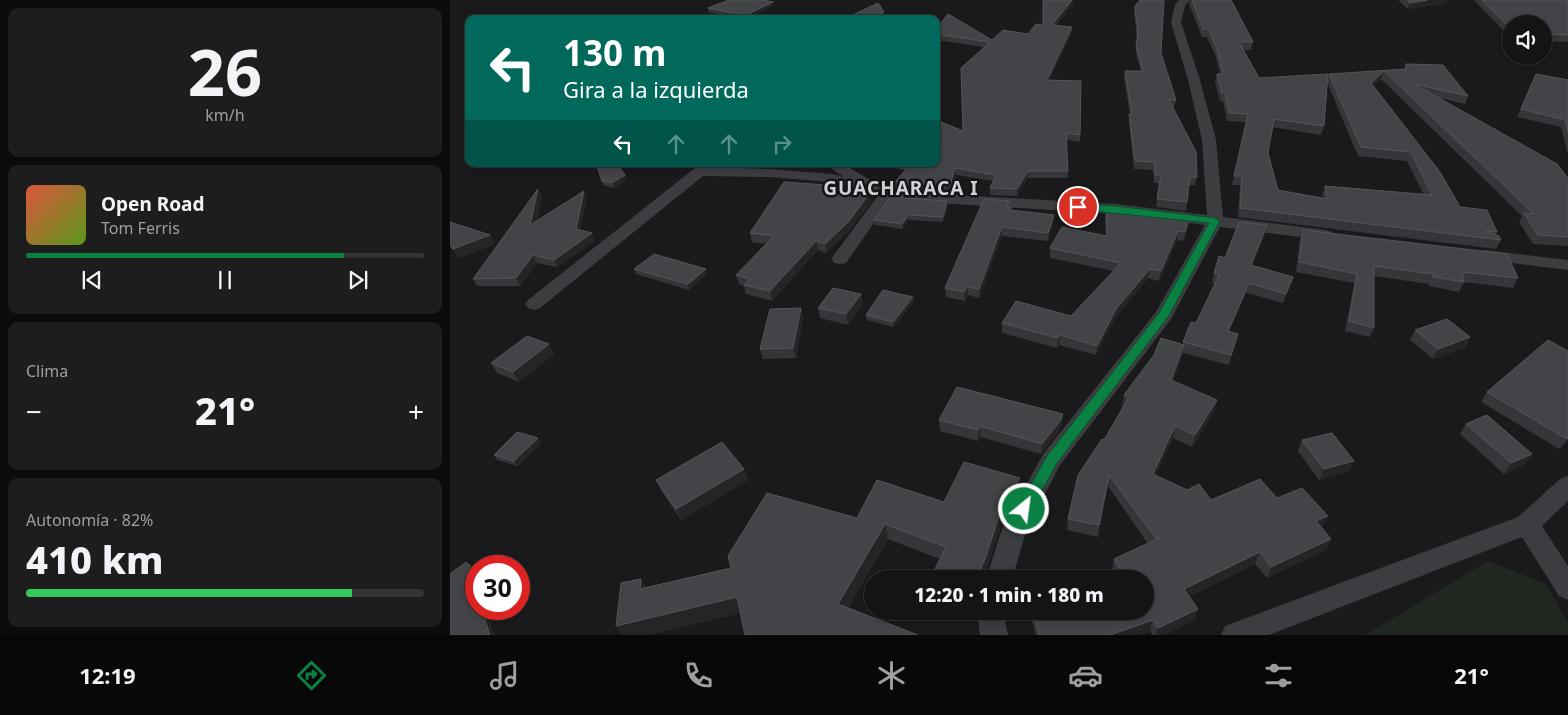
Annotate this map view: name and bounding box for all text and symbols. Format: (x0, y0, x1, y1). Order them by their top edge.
map controls (1502, 15, 1552, 65)
button: sound (1502, 15, 1552, 65)
text: 26 (188, 27, 262, 115)
text: 130 m (563, 29, 666, 76)
icon: left (480, 35, 545, 100)
text: Gira a la izquierda (563, 74, 749, 104)
text: km/h (205, 104, 245, 126)
icon: left (609, 130, 637, 158)
icon: ahead (662, 130, 690, 158)
icon: ahead (715, 130, 743, 158)
icon: right (768, 130, 796, 158)
district label: GUACHARACA I (823, 175, 979, 201)
pin (1057, 186, 1099, 228)
text: Open Road (101, 191, 204, 217)
icon: arrive (1064, 193, 1092, 221)
text: Tom Ferris (101, 217, 180, 239)
icon: previous (78, 266, 106, 294)
icon: pause (211, 266, 239, 294)
icon: next (344, 266, 372, 294)
text: Clima (26, 360, 68, 382)
text: 21° (195, 384, 255, 436)
text: − (26, 392, 42, 430)
text: + (408, 392, 424, 430)
position arrow (997, 482, 1049, 534)
text: Autonomía · 82% (26, 509, 153, 531)
text: 410 km (26, 533, 164, 585)
speed limit sign: 30 (465, 555, 530, 620)
text: 12:20 · 1 min · 180 m (914, 582, 1104, 608)
icon: directions (294, 658, 329, 693)
icon: music (487, 658, 522, 693)
icon: phone (681, 658, 716, 693)
icon: climate (874, 658, 909, 693)
icon: car (1068, 658, 1103, 693)
icon: filters (1261, 658, 1296, 693)
text: 12:19 (79, 660, 136, 690)
text: 21° (1454, 660, 1489, 690)

